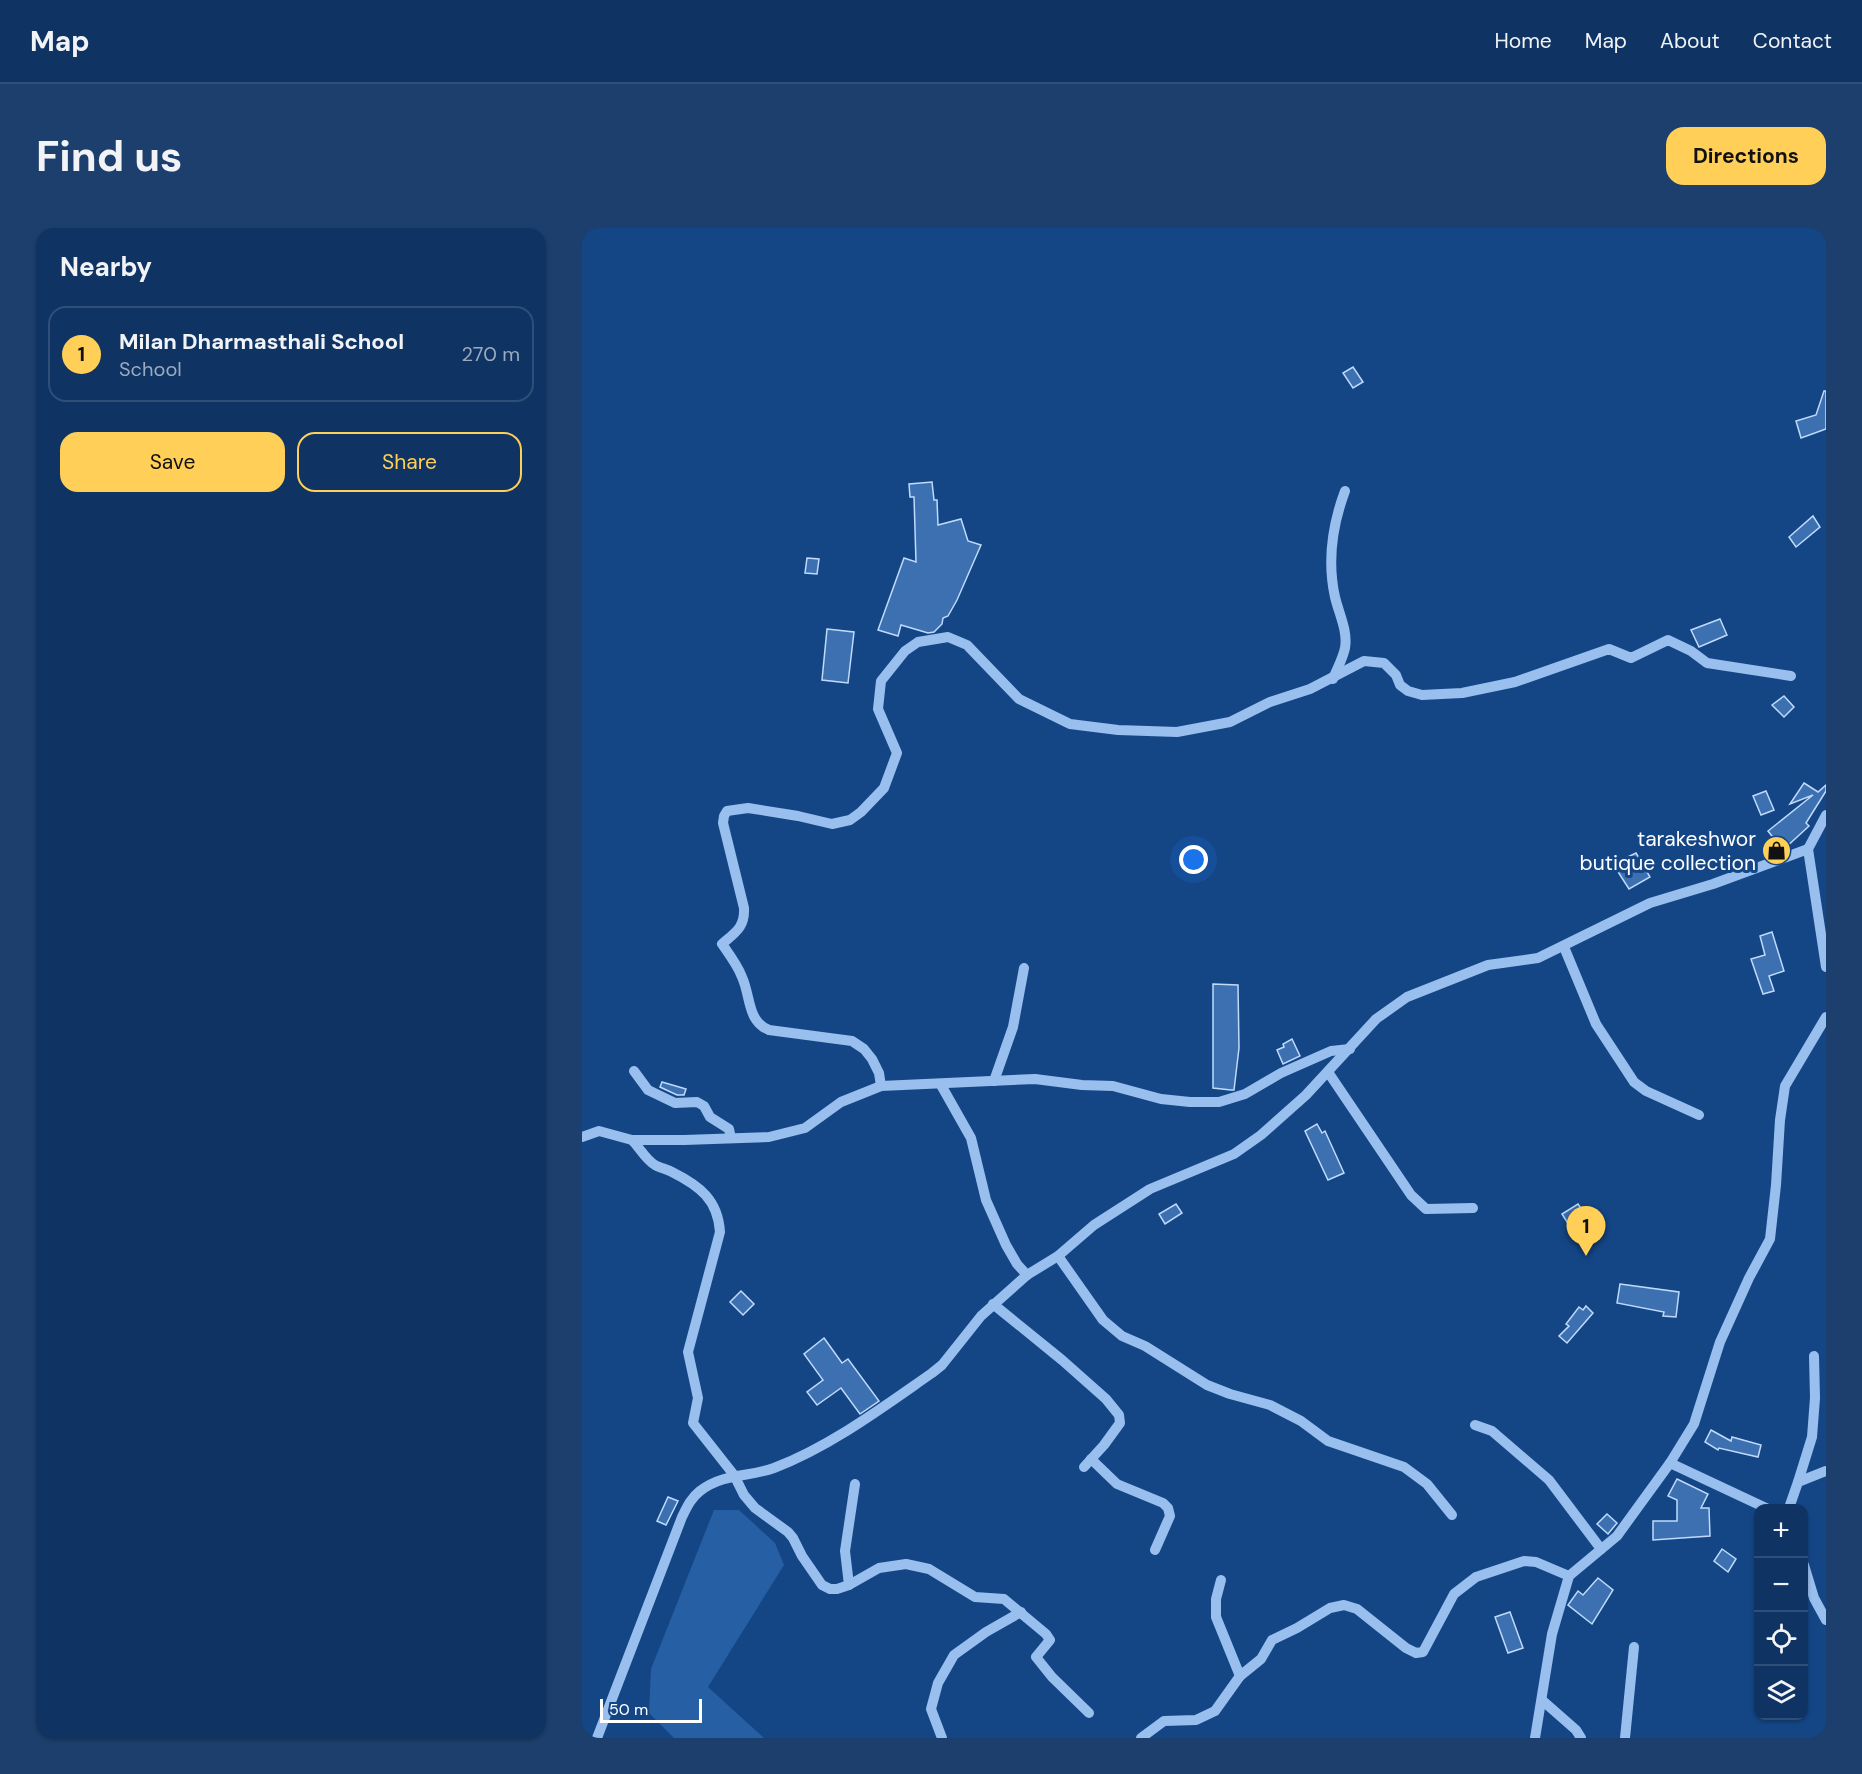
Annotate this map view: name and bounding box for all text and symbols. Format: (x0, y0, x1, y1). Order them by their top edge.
text: Map (30, 23, 90, 60)
text: Home (1494, 27, 1552, 55)
text: Map (1585, 27, 1627, 55)
text: About (1660, 27, 1720, 55)
text: Contact (1753, 27, 1832, 55)
button: Directions (1666, 127, 1826, 185)
text: Find us (36, 129, 182, 184)
text: Nearby (60, 250, 152, 284)
text: Milan Dharmasthali School (119, 327, 404, 356)
text: 1 (78, 341, 85, 367)
text: 270 m (462, 341, 520, 367)
text: School (119, 356, 182, 382)
button: Save (60, 432, 285, 492)
button: Share (297, 432, 522, 492)
place label: tarakeshwor butique collection (1580, 825, 1756, 877)
shop icon: tarakeshwor butique collection (1761, 835, 1793, 867)
your location (1179, 845, 1208, 874)
pin: 1 (1566, 1206, 1606, 1256)
map controls (1754, 1504, 1808, 1720)
button: + (1754, 1504, 1808, 1558)
button: − (1754, 1558, 1808, 1612)
button: locate (1754, 1612, 1808, 1666)
button: layers (1754, 1666, 1808, 1720)
scale bar (600, 1696, 702, 1724)
text: 50 m (609, 1699, 648, 1720)

